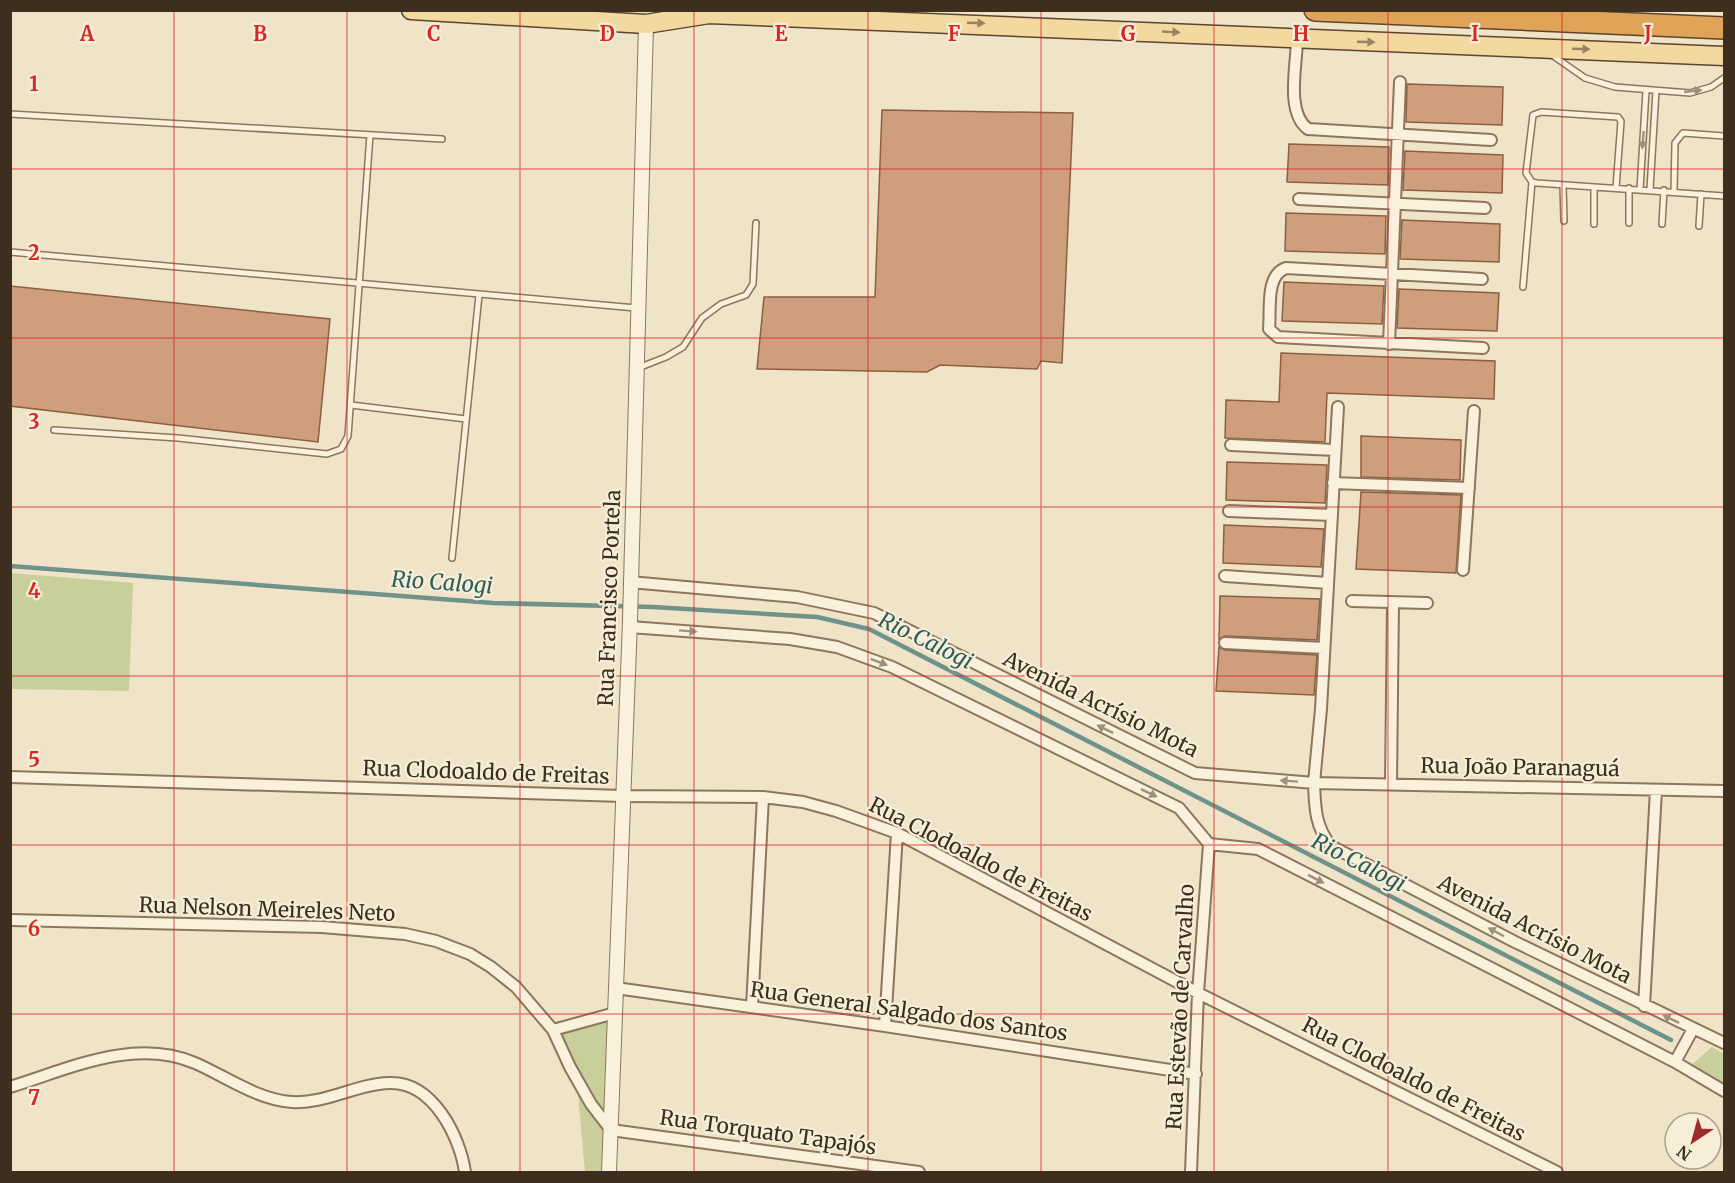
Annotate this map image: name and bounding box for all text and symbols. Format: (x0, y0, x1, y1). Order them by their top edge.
one-way arrow (967, 19, 986, 28)
text: A (79, 21, 95, 46)
text: B (253, 21, 267, 46)
text: C (427, 21, 441, 46)
text: D (599, 21, 615, 46)
text: E (774, 21, 788, 46)
text: F (948, 21, 961, 46)
text: G (1121, 21, 1136, 46)
text: H (1293, 21, 1309, 46)
text: I (1471, 21, 1479, 46)
text: J (1643, 21, 1652, 46)
one-way arrow (1161, 27, 1180, 36)
one-way arrow (1356, 37, 1375, 46)
one-way arrow (1572, 45, 1591, 54)
text: 1 (29, 71, 39, 96)
one-way arrow (1683, 86, 1702, 96)
one-way arrow (1638, 130, 1648, 149)
text: 2 (28, 240, 40, 265)
text: 3 (28, 409, 40, 434)
street label: Rua Francisco Portela (592, 489, 626, 707)
water label: Rio Calogi (390, 564, 494, 600)
text: 4 (28, 578, 41, 603)
water label: Rio Calogi (874, 605, 978, 675)
one-way arrow (679, 627, 698, 636)
street label: Avenida Acrísio Mota (998, 645, 1203, 763)
one-way arrow (870, 658, 888, 668)
one-way arrow (1096, 725, 1113, 734)
text: 5 (28, 747, 40, 772)
street label: Rua João Paranaguá (1420, 752, 1620, 782)
street label: Rua Clodoaldo de Freitas (362, 754, 610, 790)
one-way arrow (1280, 777, 1299, 786)
one-way arrow (1141, 789, 1158, 798)
street label: Rua Clodoaldo de Freitas (865, 791, 1097, 927)
water label: Rio Calogi (1307, 826, 1411, 898)
street label: Avenida Acrísio Mota (1433, 868, 1636, 990)
one-way arrow (1307, 874, 1324, 884)
street label: Rua Estevão de Carvalho (1160, 883, 1200, 1131)
street label: Rua Nelson Meireles Neto (138, 891, 396, 927)
text: 6 (28, 916, 40, 941)
one-way arrow (1488, 927, 1505, 937)
street label: Rua General Salgado dos Santos (749, 975, 1069, 1047)
street label: Rua Clodoaldo de Freitas (1298, 1011, 1530, 1147)
one-way arrow (1663, 1014, 1680, 1023)
text: 7 (28, 1085, 40, 1110)
street label: Rua Torquato Tapajós (658, 1103, 878, 1161)
north arrow (1663, 1111, 1723, 1171)
text: N (1673, 1141, 1695, 1165)

